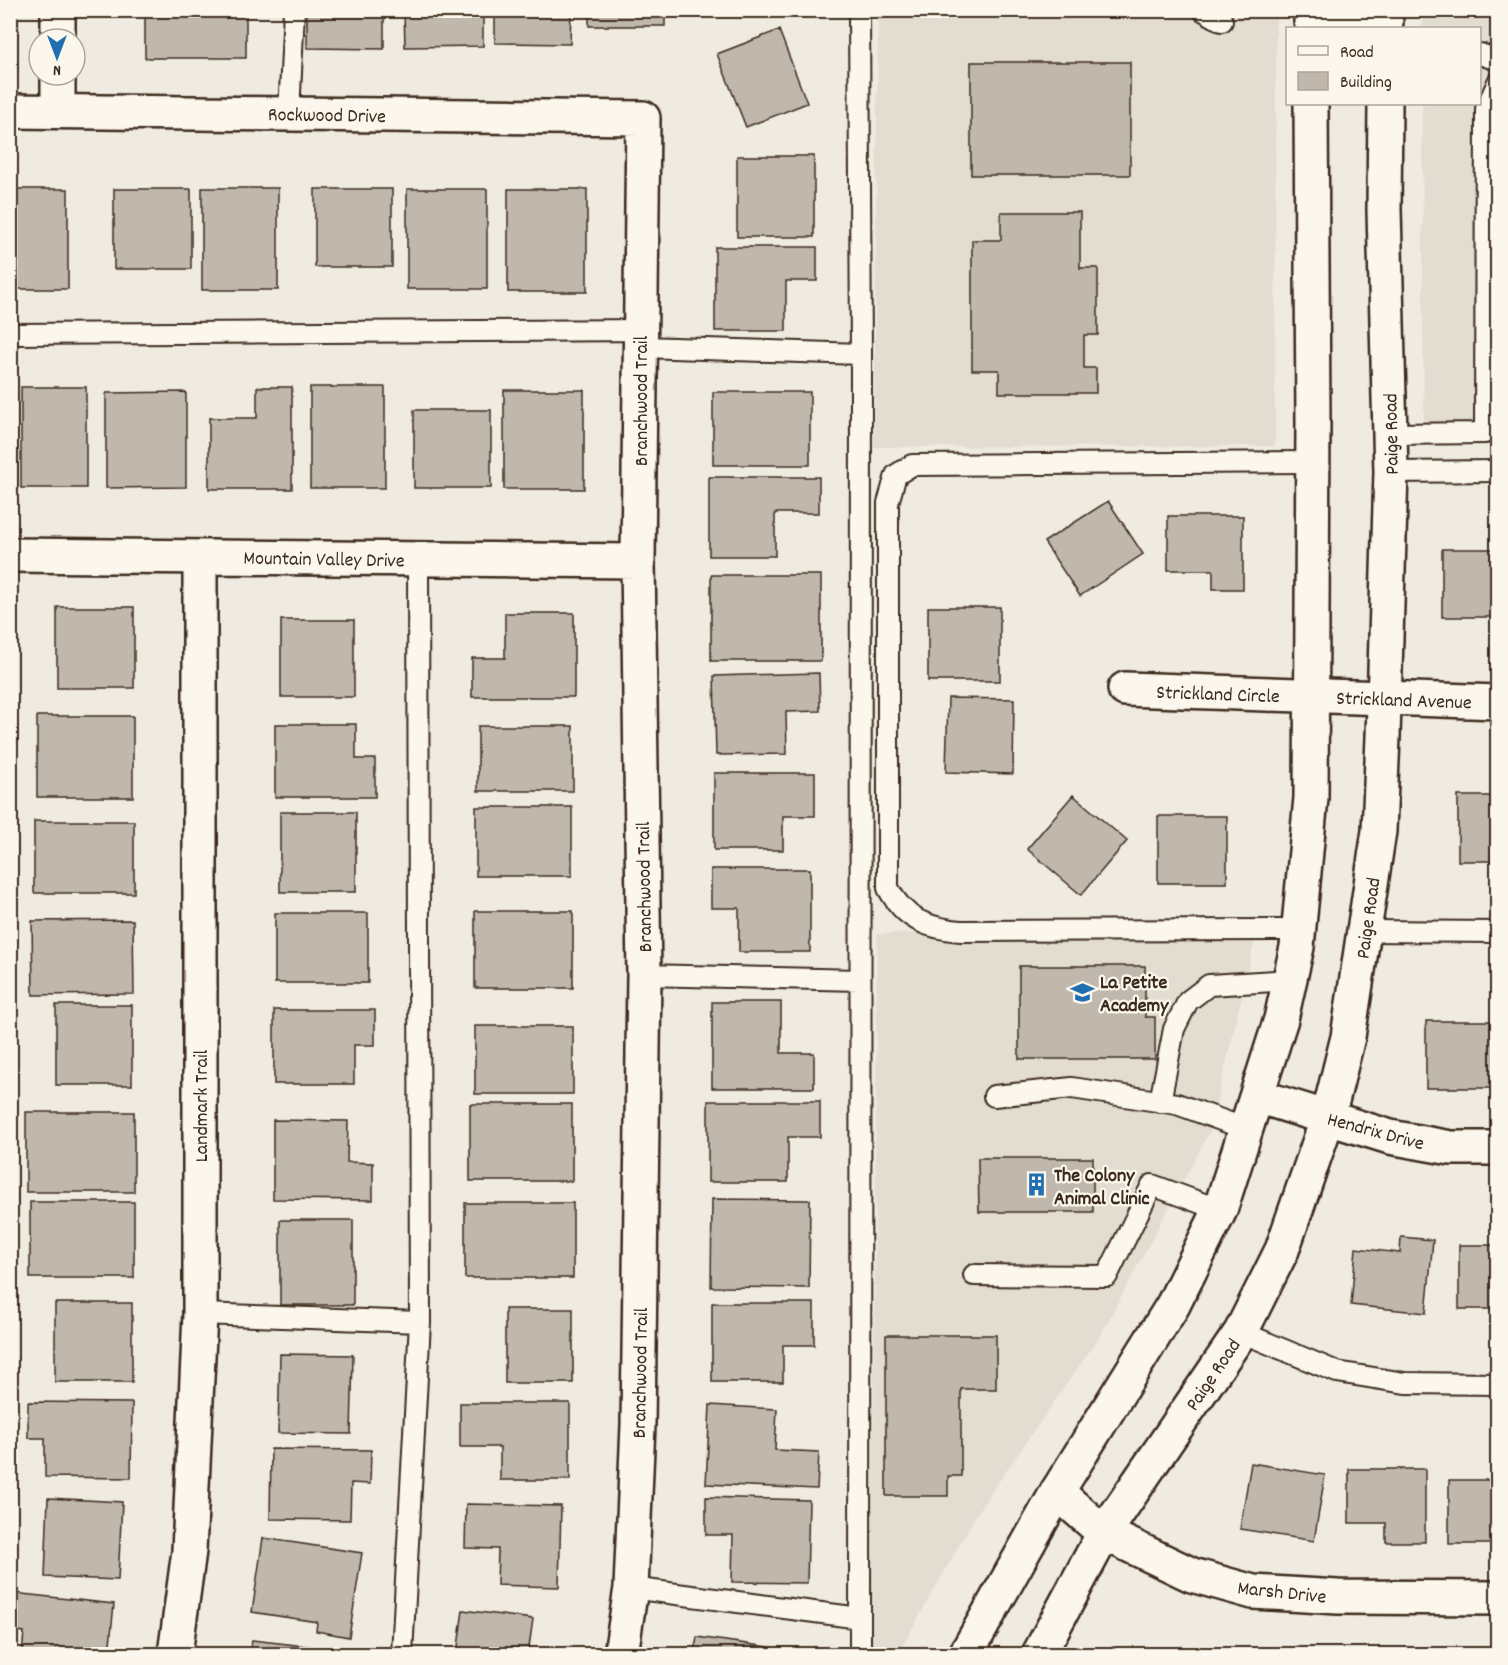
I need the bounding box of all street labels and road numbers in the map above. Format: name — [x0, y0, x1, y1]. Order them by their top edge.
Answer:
street label: Rockwood Drive — [268, 102, 386, 132]
street label: Branchwood Trail — [629, 335, 657, 466]
street label: Paige Road — [1378, 393, 1408, 475]
street label: Mountain Valley Drive — [243, 546, 405, 576]
street label: Strickland Circle — [1156, 680, 1280, 712]
street label: Strickland Avenue — [1336, 686, 1472, 718]
street label: Branchwood Trail — [631, 821, 661, 952]
street label: Paige Road — [1350, 876, 1390, 961]
street label: Landmark Trail — [189, 1049, 217, 1162]
street label: Hendrix Drive — [1324, 1107, 1427, 1159]
street label: Branchwood Trail — [627, 1307, 657, 1439]
street label: Paige Road — [1180, 1334, 1249, 1417]
street label: Marsh Drive — [1236, 1575, 1328, 1613]

